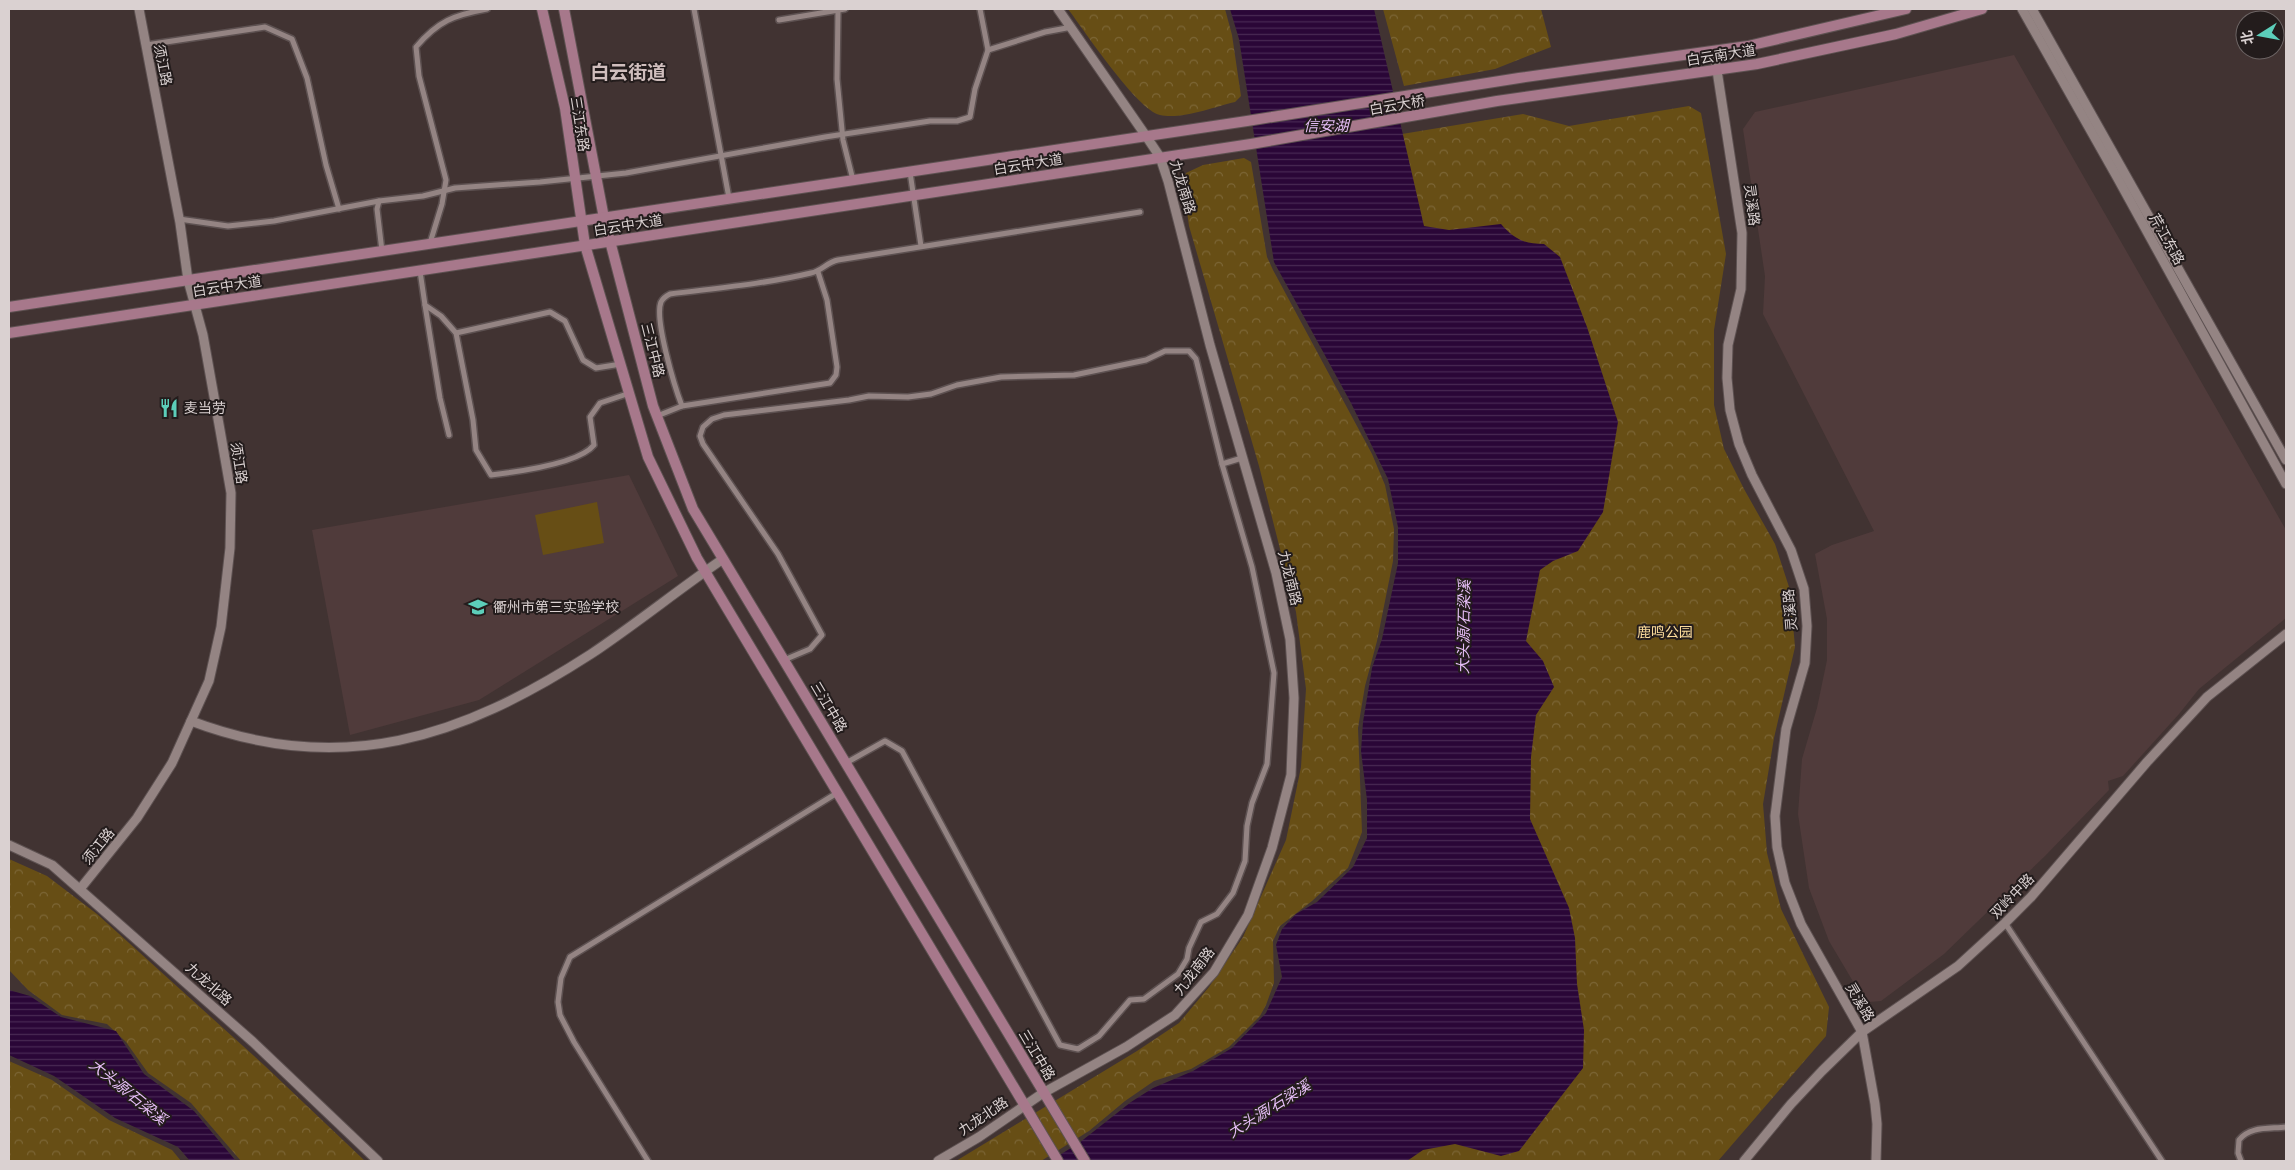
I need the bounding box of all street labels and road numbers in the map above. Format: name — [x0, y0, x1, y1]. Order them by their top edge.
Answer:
street label: 白云南大道 — [1685, 41, 1757, 70]
street label: 须江路 — [149, 43, 176, 88]
street label: 白云大桥 — [1368, 91, 1426, 120]
street label: 三江东路 — [566, 95, 593, 153]
street label: 白云中大道 — [992, 150, 1064, 179]
street label: 九龙南路 — [1165, 158, 1200, 217]
street label: 灵溪路 — [1740, 183, 1763, 227]
street label: 芹江东路 — [2145, 210, 2188, 268]
street label: 白云中大道 — [592, 211, 664, 240]
street label: 白云中大道 — [191, 272, 263, 301]
street label: 三江中路 — [637, 321, 669, 380]
street label: 须江路 — [226, 441, 251, 485]
street label: 九龙南路 — [1274, 549, 1306, 608]
street label: 灵溪路 — [1779, 588, 1802, 632]
street label: 三江中路 — [806, 678, 851, 736]
street label: 须江路 — [78, 824, 119, 869]
street label: 双岭中路 — [1986, 870, 2039, 923]
street label: 九龙南路 — [1170, 943, 1219, 999]
street label: 九龙北路 — [182, 959, 236, 1010]
street label: 灵溪路 — [1841, 979, 1879, 1025]
street label: 三江中路 — [1014, 1026, 1059, 1084]
street label: 九龙北路 — [955, 1093, 1012, 1140]

